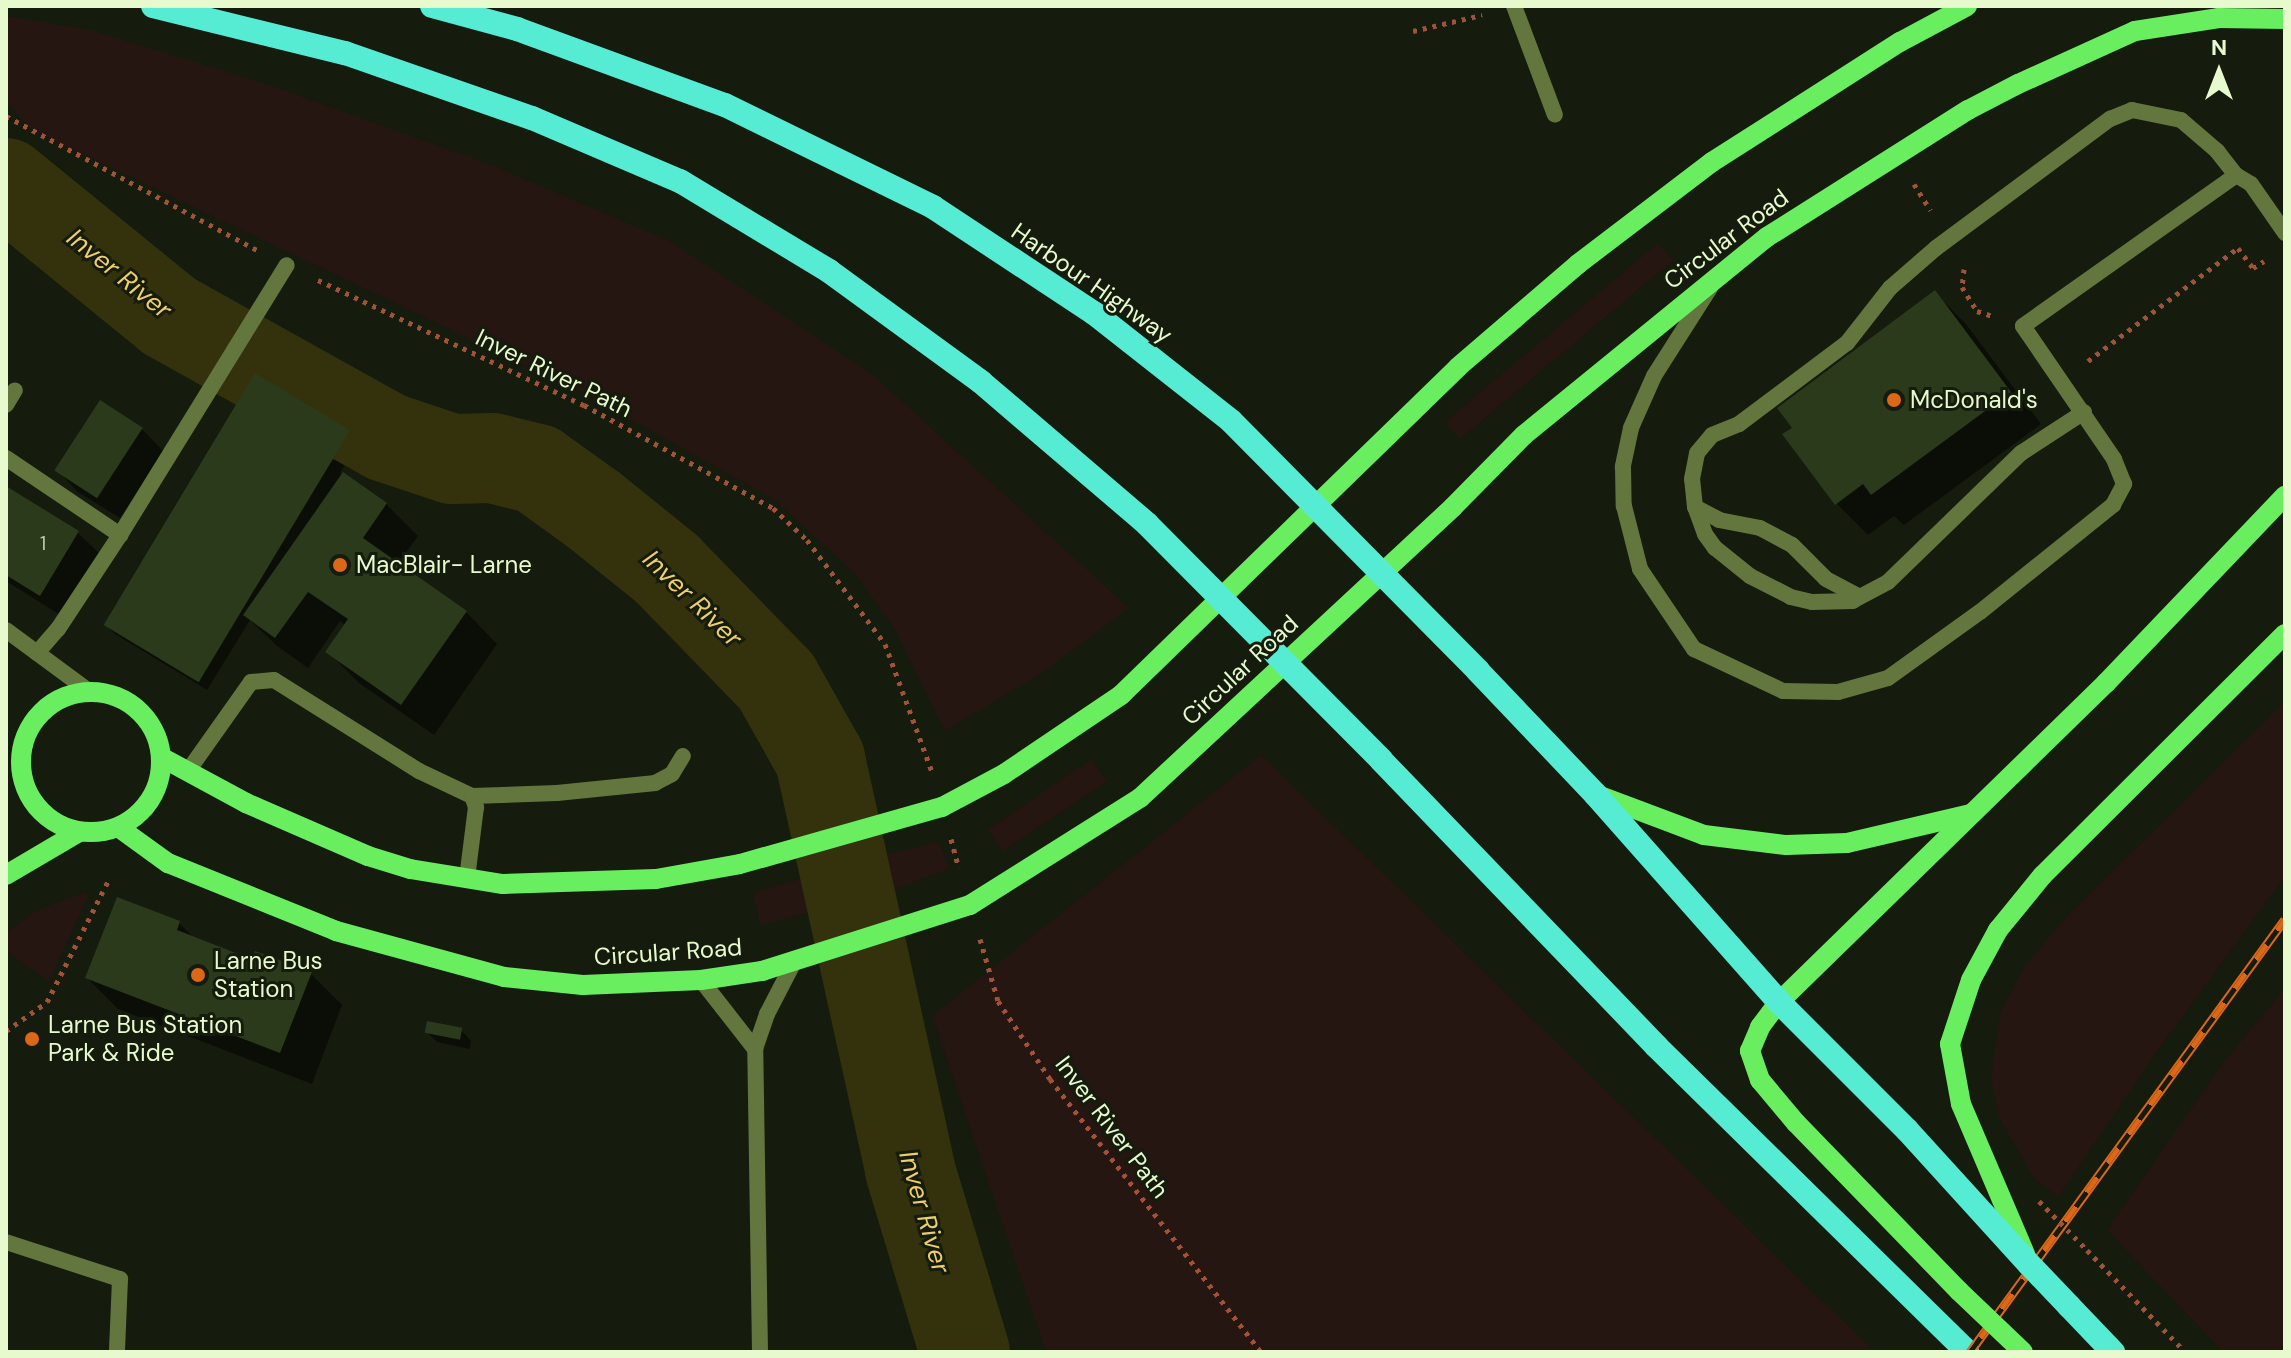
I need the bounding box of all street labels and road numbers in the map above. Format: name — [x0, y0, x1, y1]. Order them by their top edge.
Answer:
street label: Circular Road — [1658, 183, 1794, 295]
street label: Harbour Highway — [1006, 217, 1178, 349]
street label: Inver River Path — [471, 323, 637, 423]
street label: Circular Road — [1176, 609, 1304, 731]
street label: Circular Road — [593, 932, 743, 972]
street label: Inver River Path — [1049, 1050, 1175, 1204]

